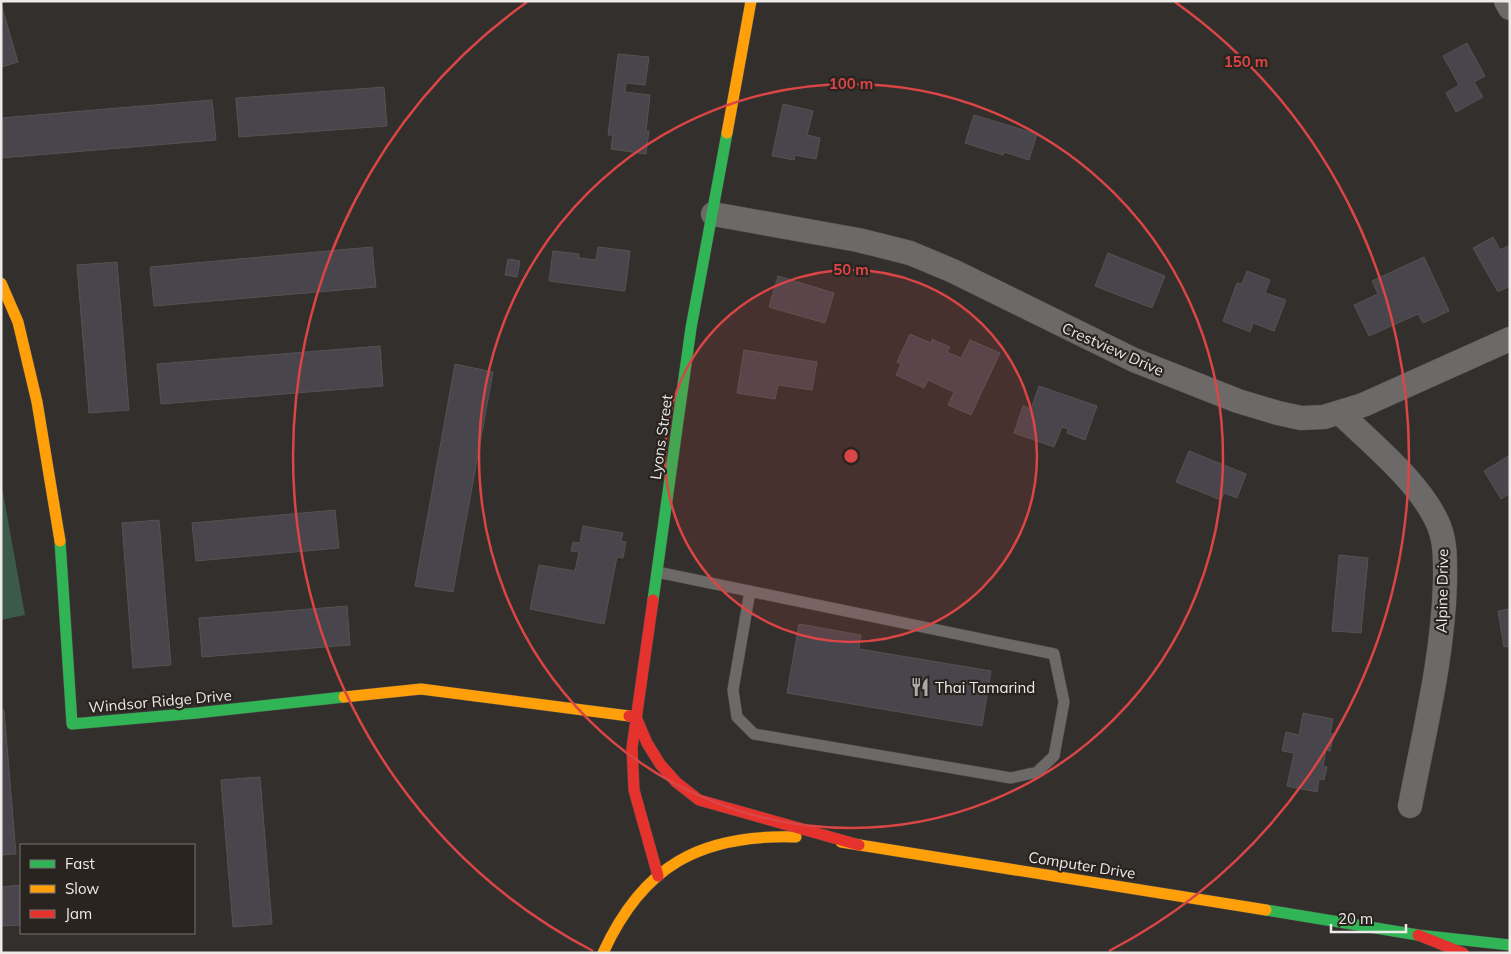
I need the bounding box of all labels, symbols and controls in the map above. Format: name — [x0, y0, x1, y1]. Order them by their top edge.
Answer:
text: 150 m — [1224, 52, 1268, 71]
text: 100 m — [829, 74, 873, 93]
text: 50 m — [833, 260, 869, 279]
street label: Crestview Drive — [1059, 318, 1167, 380]
street label: Lyons Street — [646, 393, 676, 481]
centre of rings — [842, 447, 860, 465]
street label: Alpine Drive — [1432, 549, 1452, 633]
restaurant icon: Thai Tamarind — [909, 676, 931, 698]
place label: Thai Tamarind — [935, 678, 1035, 697]
street label: Windsor Ridge Drive — [88, 685, 232, 717]
legend — [20, 844, 195, 934]
street label: Computer Drive — [1027, 847, 1137, 883]
text: Fast — [65, 854, 95, 873]
text: Slow — [65, 879, 99, 898]
scale bar — [1331, 902, 1406, 934]
text: Jam — [65, 904, 92, 923]
text: 20 m — [1338, 909, 1373, 928]

